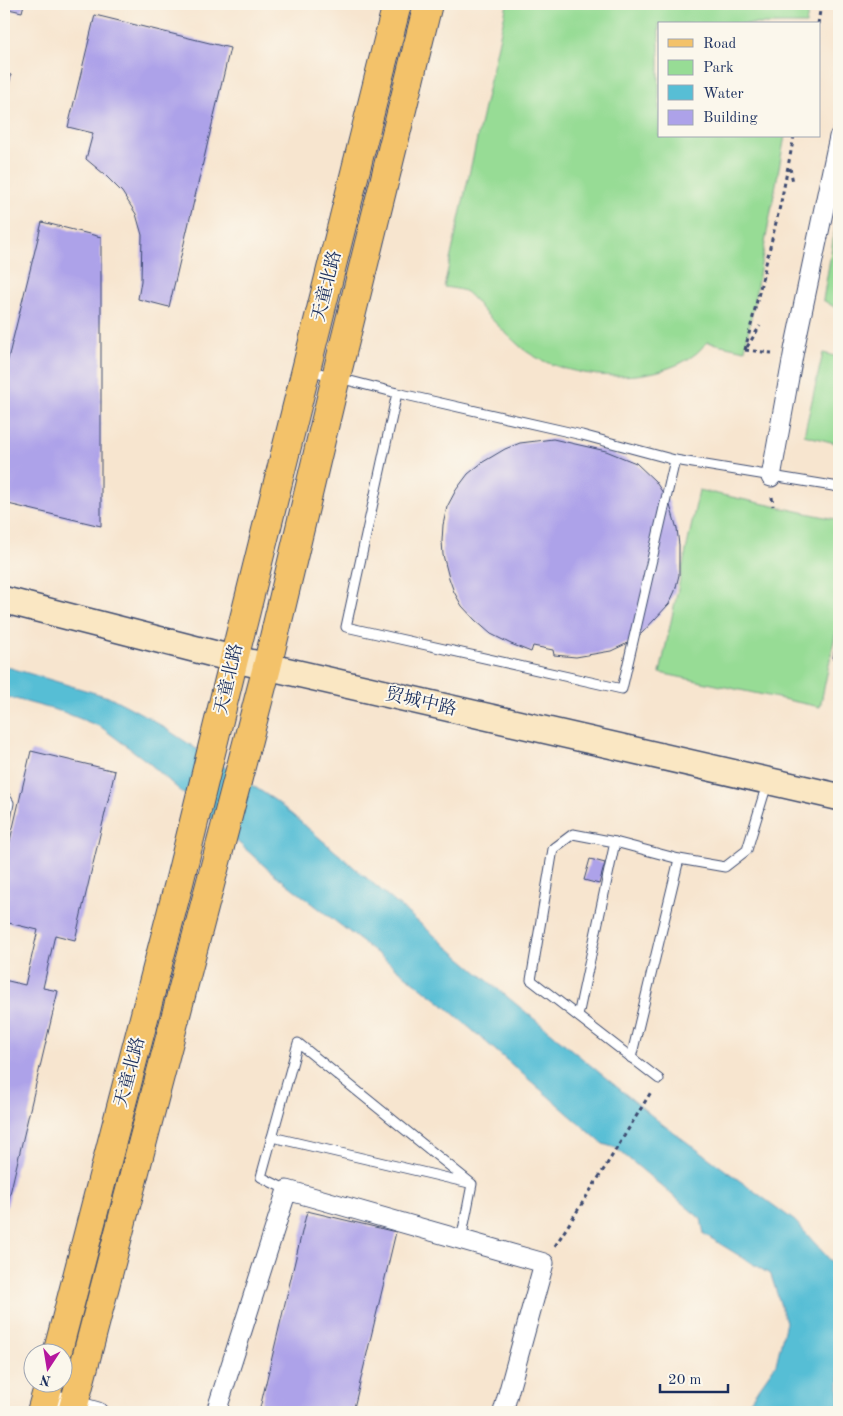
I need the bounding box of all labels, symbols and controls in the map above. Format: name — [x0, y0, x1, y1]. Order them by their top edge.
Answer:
legend — [658, 22, 820, 138]
text: Road — [703, 37, 737, 52]
text: Park — [703, 61, 734, 76]
text: Water — [703, 87, 744, 102]
text: Building — [703, 111, 758, 126]
street label: 天童北路 — [308, 248, 344, 323]
street label: 天童北路 — [210, 641, 246, 716]
street label: 贸城中路 — [384, 683, 459, 719]
street label: 天童北路 — [110, 1034, 148, 1109]
north arrow — [22, 1344, 72, 1394]
scale bar — [660, 1361, 728, 1393]
text: N — [39, 1372, 52, 1388]
text: 20 m — [668, 1373, 702, 1388]

